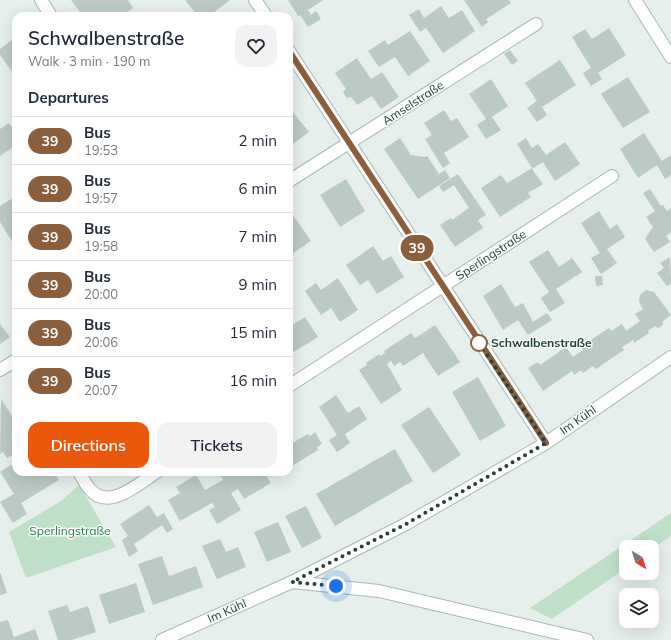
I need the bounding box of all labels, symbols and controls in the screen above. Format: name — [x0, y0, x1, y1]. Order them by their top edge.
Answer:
button: heart — [235, 25, 277, 67]
text: Schwalbenstraße — [28, 26, 184, 50]
text: Walk · 3 min · 190 m — [28, 53, 150, 69]
street label: Amselstraße — [379, 77, 446, 128]
text: Departures — [28, 88, 109, 107]
text: Bus — [84, 123, 111, 142]
text: 2 min — [239, 131, 277, 150]
text: 39 — [42, 132, 58, 150]
text: 19:53 — [84, 142, 118, 158]
text: Bus — [84, 171, 111, 190]
text: 6 min — [239, 179, 277, 198]
text: 39 — [42, 180, 58, 198]
text: 19:57 — [84, 190, 118, 206]
text: Bus — [84, 219, 111, 238]
street label: Sperlingstraße — [453, 226, 529, 283]
text: 7 min — [239, 227, 277, 246]
text: 39 — [42, 228, 58, 246]
line badge: 39 — [399, 235, 435, 261]
text: 19:58 — [84, 238, 118, 254]
text: 39 — [409, 239, 425, 257]
text: Bus — [84, 267, 111, 286]
text: 9 min — [239, 275, 277, 294]
text: 39 — [42, 276, 58, 294]
text: 20:00 — [84, 286, 118, 302]
text: Bus — [84, 315, 111, 334]
text: 15 min — [230, 323, 277, 342]
text: 39 — [42, 324, 58, 342]
text: 20:06 — [84, 334, 118, 350]
marker: Schwalbenstraße — [470, 334, 488, 352]
place label: Schwalbenstraße — [491, 335, 592, 350]
text: Bus — [84, 363, 111, 382]
text: 16 min — [230, 371, 277, 390]
text: 39 — [42, 372, 58, 390]
text: 20:07 — [84, 382, 118, 398]
street label: Im Kühl — [557, 402, 599, 438]
button: Directions — [28, 422, 149, 468]
button: Tickets — [157, 422, 277, 468]
park label: Sperlingstraße — [29, 523, 111, 538]
north arrow — [619, 540, 659, 580]
map controls — [619, 540, 659, 628]
your location — [326, 576, 346, 596]
button: layers — [619, 588, 659, 628]
street label: Im Kühl — [205, 595, 249, 626]

